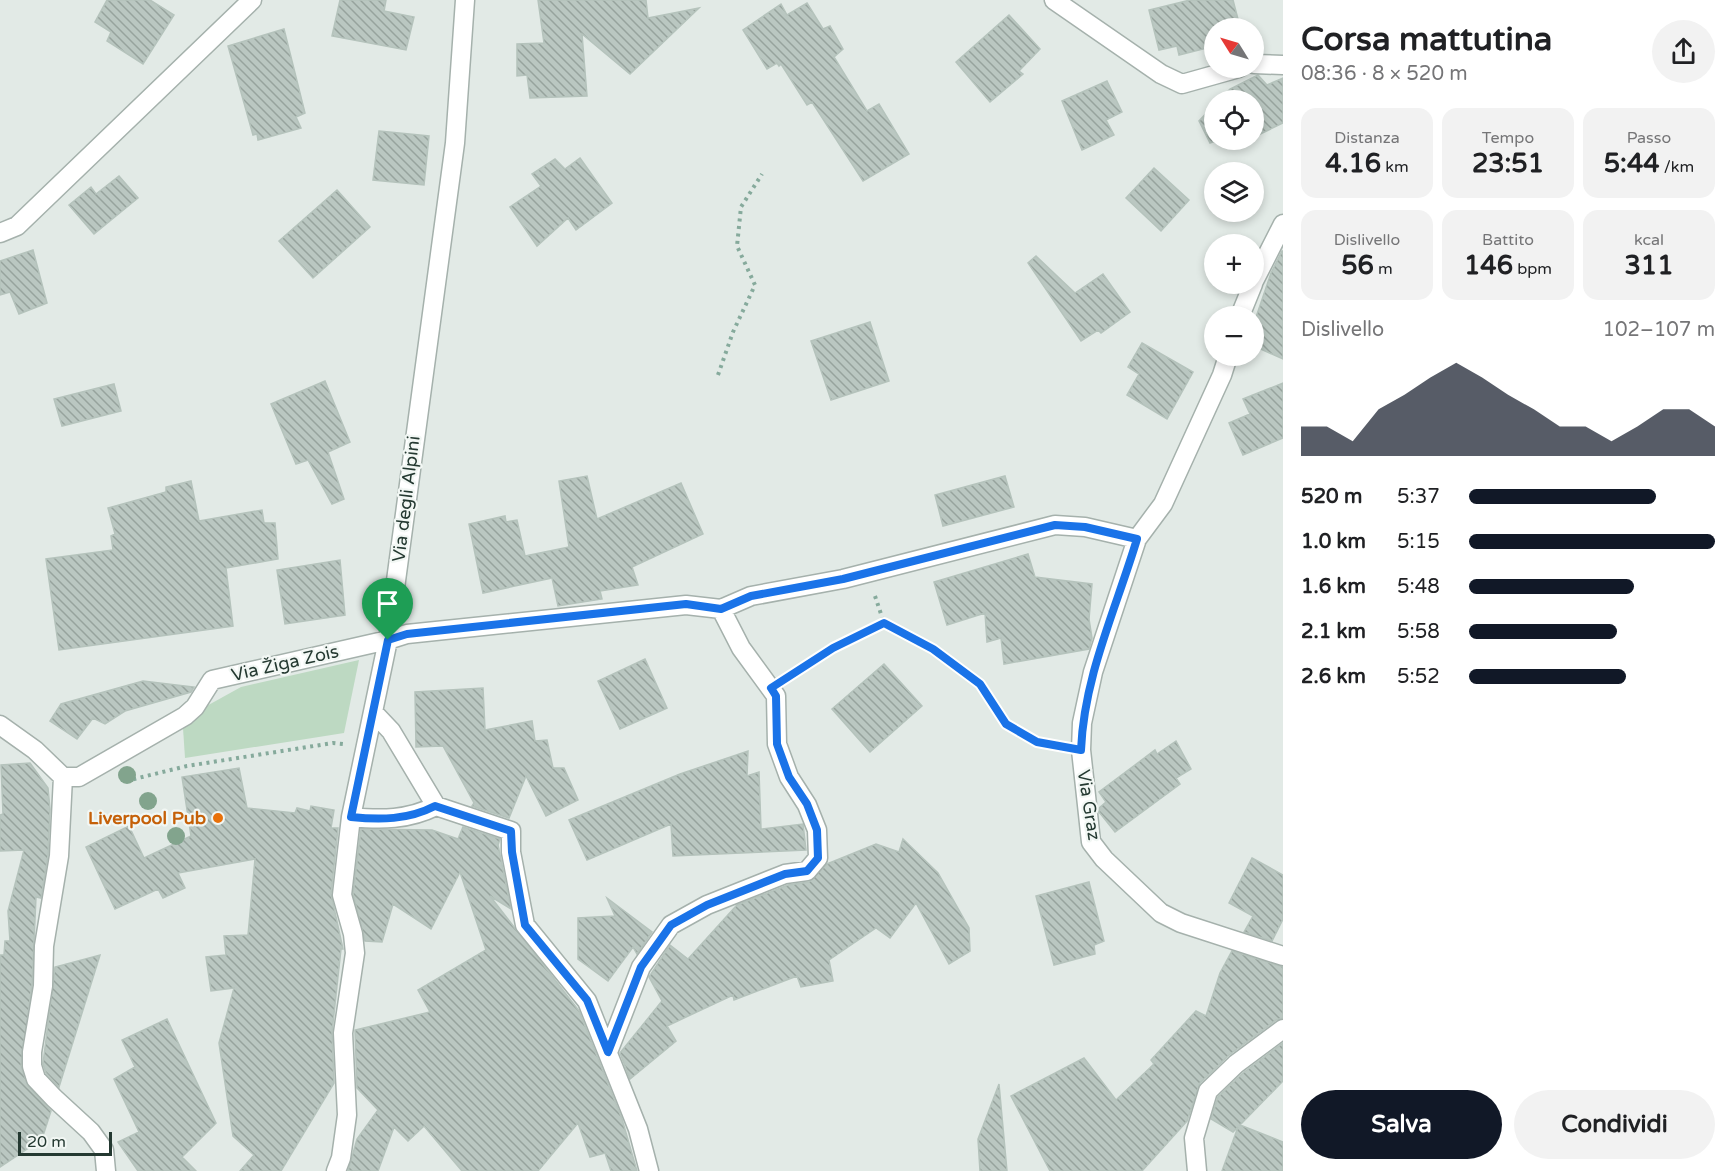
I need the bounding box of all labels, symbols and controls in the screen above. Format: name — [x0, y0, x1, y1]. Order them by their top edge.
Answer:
north arrow — [1204, 18, 1264, 78]
map controls — [1204, 18, 1264, 366]
text: Corsa mattutina — [1301, 20, 1552, 59]
button: share — [1652, 20, 1715, 83]
text: 08:36 · 8 × 520 m — [1301, 62, 1468, 86]
button: locate — [1204, 90, 1264, 150]
text: Distanza — [1334, 128, 1400, 148]
text: Tempo — [1482, 128, 1534, 148]
text: Passo — [1627, 128, 1671, 148]
text: 4.16 — [1325, 148, 1381, 179]
text: 23:51 — [1472, 148, 1544, 179]
text: 5:44 — [1604, 148, 1660, 179]
text: km — [1381, 157, 1409, 177]
text: /km — [1660, 157, 1694, 177]
button: layers — [1204, 162, 1264, 222]
text: Dislivello — [1334, 230, 1400, 250]
text: Battito — [1482, 230, 1534, 250]
text: kcal — [1634, 230, 1664, 250]
button: + — [1204, 234, 1264, 294]
text: 56 — [1341, 250, 1374, 281]
text: 146 — [1464, 250, 1513, 281]
text: 311 — [1625, 250, 1673, 281]
text: m — [1374, 259, 1393, 279]
text: bpm — [1513, 259, 1552, 279]
button: − — [1204, 306, 1264, 366]
text: Dislivello — [1301, 318, 1384, 342]
text: 102–107 m — [1602, 318, 1715, 342]
street label: Via degli Alpini — [387, 435, 425, 563]
text: 520 m — [1301, 485, 1362, 509]
text: 5:37 — [1397, 485, 1440, 509]
text: 1.0 km — [1301, 530, 1366, 554]
text: 5:15 — [1397, 530, 1440, 554]
text: 1.6 km — [1301, 575, 1366, 599]
text: 5:48 — [1397, 575, 1440, 599]
pin — [362, 578, 413, 640]
icon: arrive — [371, 587, 404, 620]
text: 2.1 km — [1301, 620, 1366, 644]
text: 5:58 — [1397, 620, 1440, 644]
street label: Via Žiga Zois — [229, 640, 341, 686]
text: 2.6 km — [1301, 665, 1366, 689]
text: 5:52 — [1397, 665, 1440, 689]
street label: Via Graz — [1073, 768, 1105, 842]
place label: Liverpool Pub — [88, 807, 206, 829]
marker: Liverpool Pub — [211, 811, 225, 825]
button: Salva — [1301, 1090, 1502, 1159]
button: Condividi — [1514, 1090, 1715, 1159]
scale bar — [18, 1129, 112, 1156]
text: 20 m — [27, 1132, 66, 1152]

